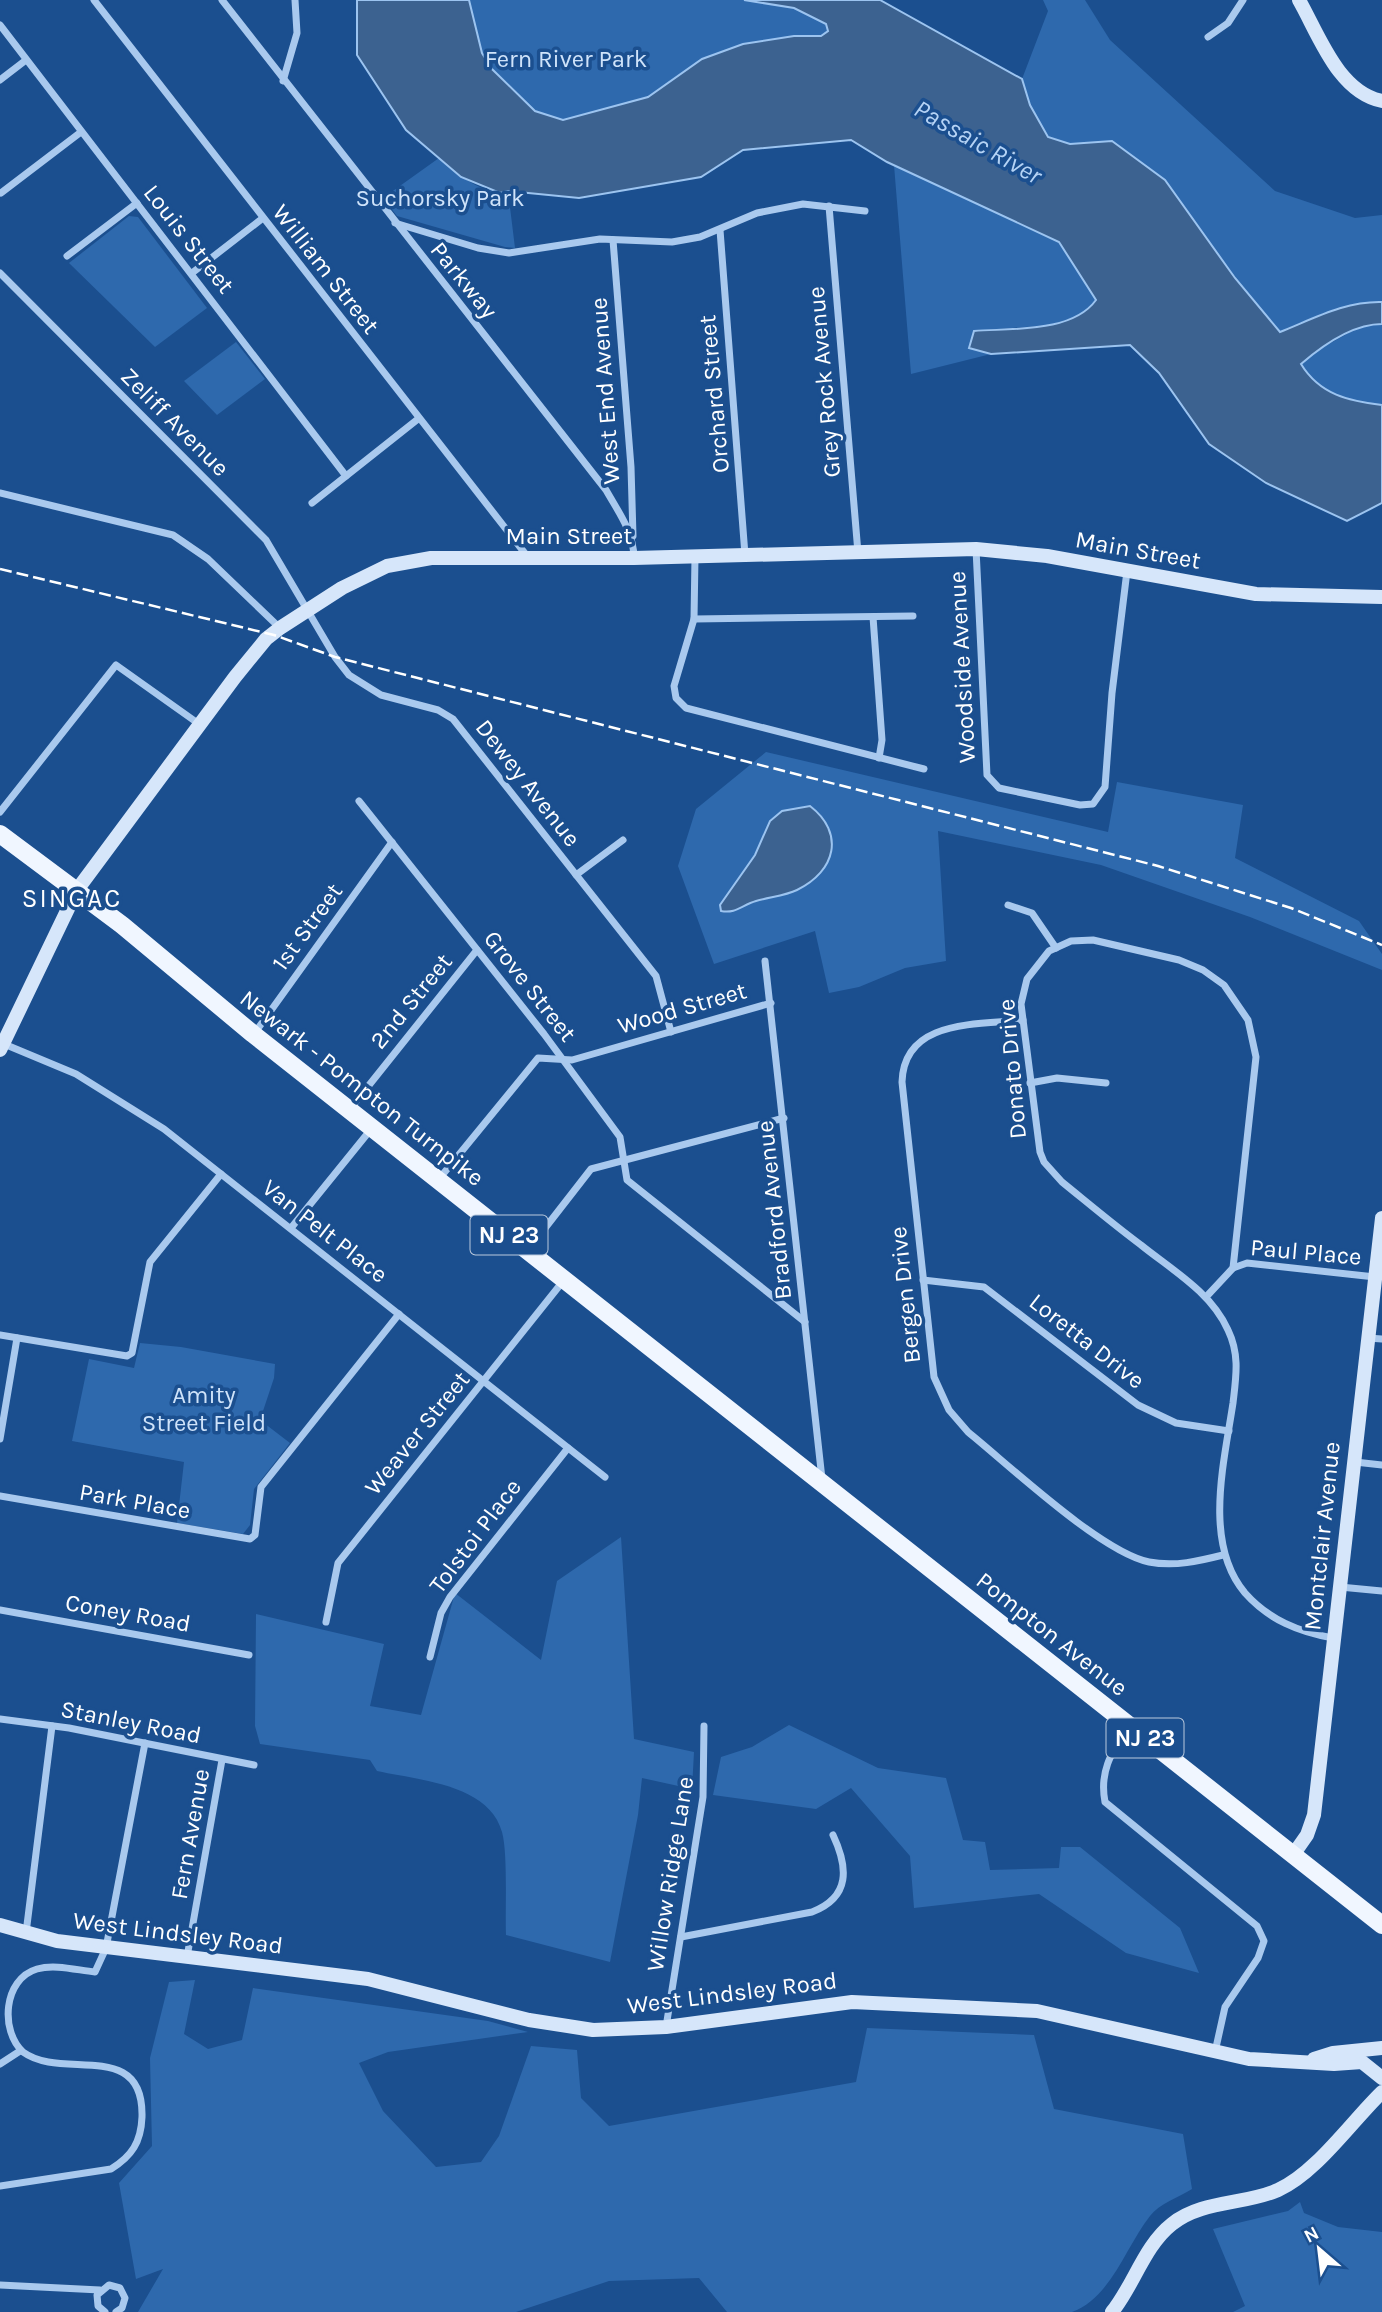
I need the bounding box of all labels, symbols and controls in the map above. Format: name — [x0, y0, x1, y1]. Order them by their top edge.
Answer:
park label: Fern River Park — [485, 45, 647, 73]
water label: Passaic River — [909, 93, 1048, 192]
street label: Louis Street — [138, 179, 240, 299]
park label: Suchorsky Park — [355, 184, 525, 212]
street label: William Street — [267, 199, 385, 339]
street label: Parkway — [425, 236, 503, 324]
street label: Grey Rock Avenue — [802, 285, 846, 479]
street label: West End Avenue — [585, 297, 625, 485]
street label: Orchard Street — [693, 314, 735, 474]
street label: Zeliff Avenue — [115, 362, 235, 482]
street label: Main Street — [506, 522, 632, 550]
street label: Main Street — [1073, 525, 1203, 575]
street label: Woodside Avenue — [943, 570, 981, 764]
street label: Dewey Avenue — [470, 714, 586, 852]
street label: 1st Street — [266, 878, 348, 976]
district label: SINGAC — [22, 883, 122, 914]
street label: Grove Street — [478, 925, 582, 1047]
street label: 2nd Street — [364, 948, 458, 1054]
street label: Wood Street — [614, 976, 750, 1040]
street label: Newark - Pompton Turnpike — [235, 984, 489, 1192]
street label: Donato Drive — [992, 998, 1032, 1140]
street label: Bradford Avenue — [751, 1119, 797, 1301]
street label: Van Pelt Place — [257, 1173, 393, 1289]
road number: NJ 23 — [470, 1216, 548, 1254]
street label: Bergen Drive — [884, 1225, 926, 1365]
street label: Paul Place — [1249, 1233, 1363, 1271]
street label: Loretta Drive — [1024, 1287, 1150, 1395]
street label: Weaver Street — [359, 1366, 475, 1500]
park label: Amity Street Field — [142, 1381, 266, 1437]
street label: Montclair Avenue — [1298, 1440, 1346, 1632]
street label: Tolstoi Place — [423, 1473, 527, 1599]
street label: Park Place — [77, 1477, 193, 1525]
street label: Pompton Avenue — [971, 1566, 1133, 1702]
street label: Coney Road — [63, 1588, 193, 1638]
street label: Stanley Road — [58, 1695, 204, 1749]
road number: NJ 23 — [1106, 1718, 1184, 1758]
street label: Fern Avenue — [165, 1767, 215, 1901]
street label: Willow Ridge Lane — [641, 1774, 699, 1974]
street label: West Lindsley Road — [71, 1906, 285, 1960]
street label: West Lindsley Road — [625, 1966, 839, 2020]
north arrow — [1284, 2214, 1354, 2284]
text: N — [1300, 2222, 1323, 2248]

